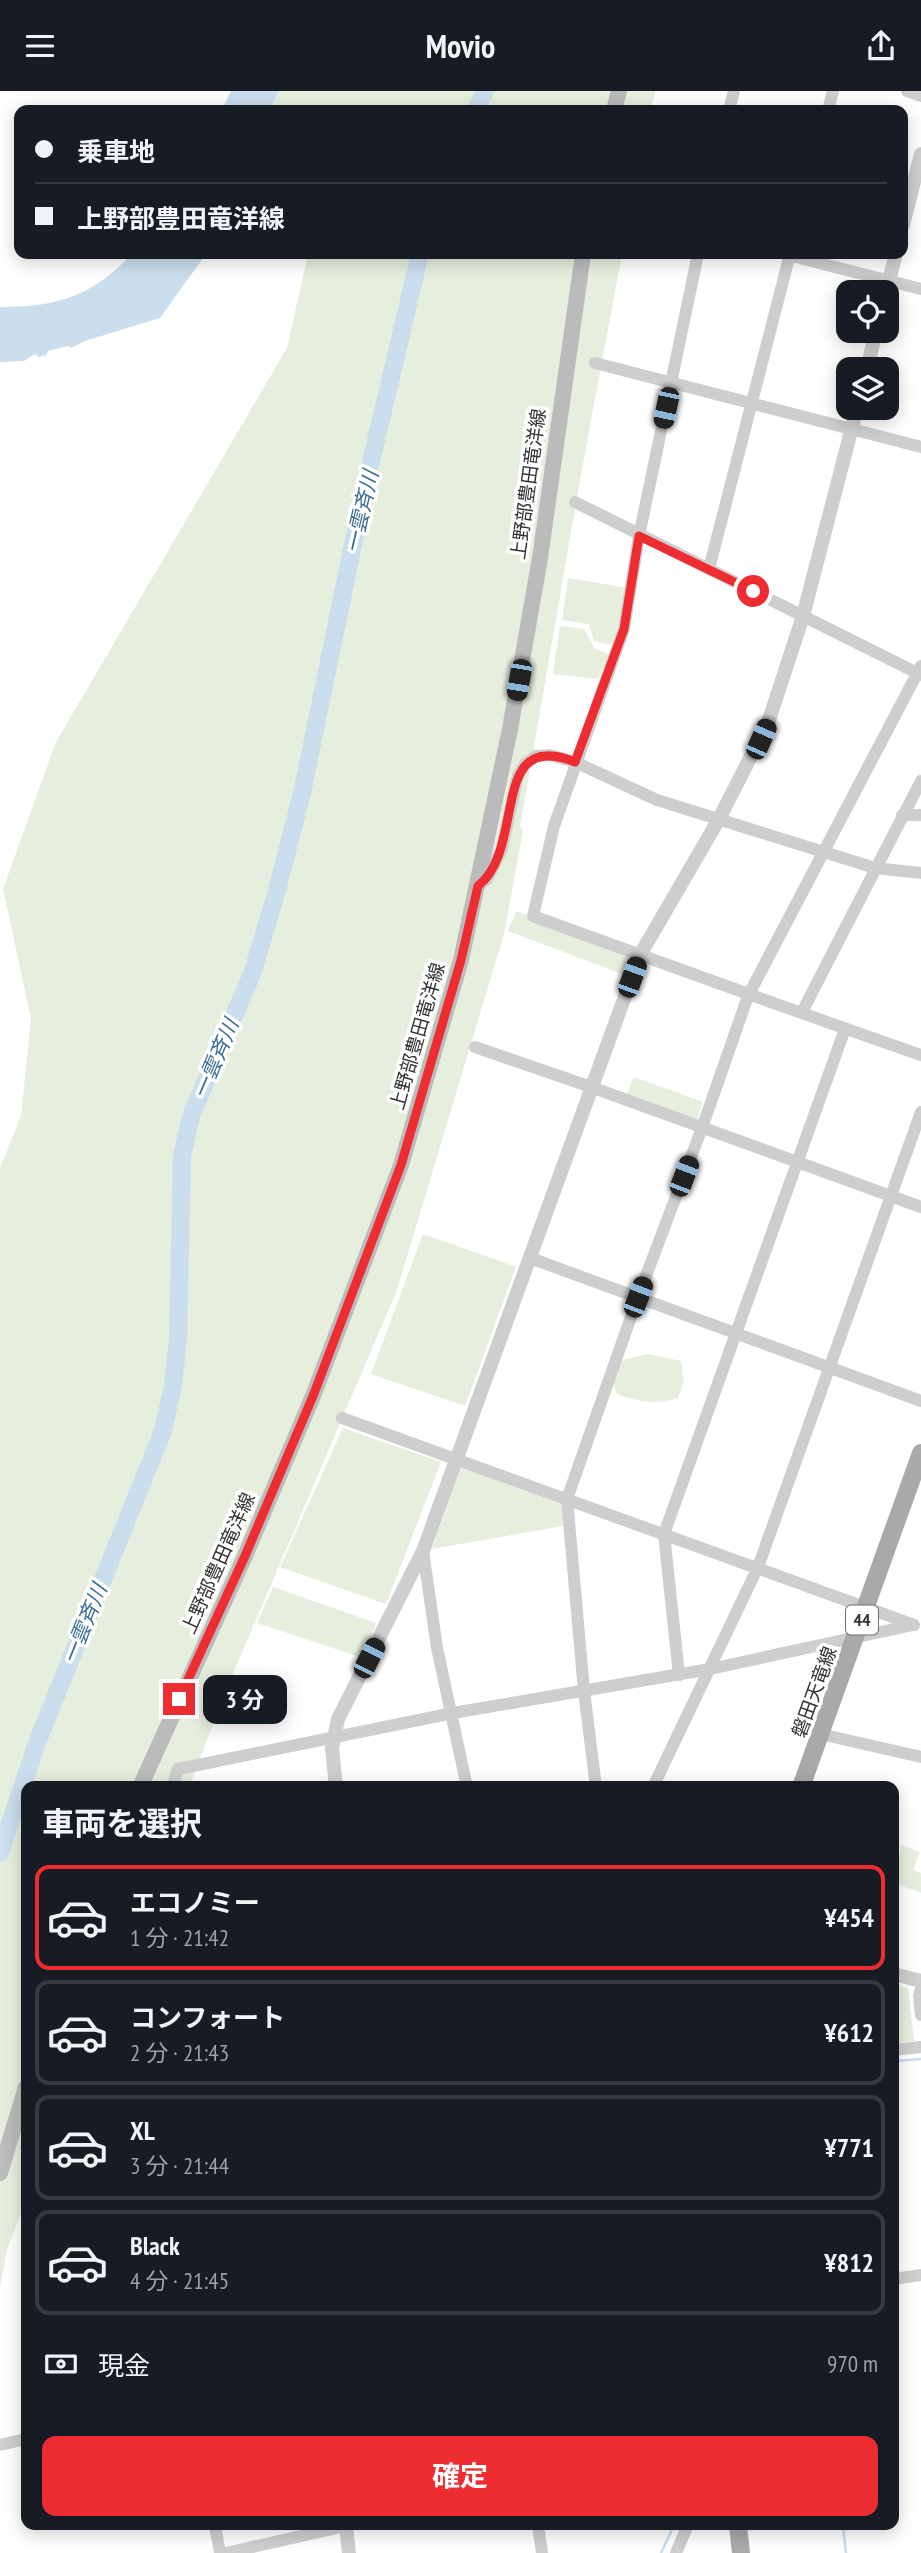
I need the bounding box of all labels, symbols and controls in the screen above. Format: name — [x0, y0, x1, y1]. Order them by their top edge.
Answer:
text: Movio — [426, 25, 495, 67]
icon: menu — [21, 27, 59, 65]
icon: share — [862, 27, 900, 65]
text: 乗車地 — [77, 135, 155, 168]
text: 上野部豊田竜洋線 — [77, 202, 285, 235]
map controls — [836, 280, 899, 420]
button: locate — [836, 280, 899, 343]
button: layers — [836, 357, 899, 420]
car — [652, 385, 681, 431]
street label: 上野部豊田竜洋線 — [506, 407, 550, 561]
water label: 一雲斉川 — [339, 466, 385, 556]
route start — [737, 575, 769, 607]
car — [506, 657, 533, 703]
car — [743, 716, 780, 762]
car — [615, 954, 650, 1000]
street label: 上野部豊田竜洋線 — [385, 960, 449, 1112]
water label: 一雲斉川 — [187, 1013, 245, 1103]
car — [667, 1153, 702, 1199]
car — [621, 1274, 656, 1320]
street label: 上野部豊田竜洋線 — [176, 1489, 260, 1637]
water label: 一雲斉川 — [56, 1578, 114, 1668]
road number: 44 — [846, 1605, 878, 1635]
car — [351, 1635, 388, 1681]
street label: 磐田天竜線 — [786, 1643, 842, 1741]
callout: 3 分 — [204, 1675, 288, 1723]
route end — [163, 1683, 195, 1715]
text: 3 分 — [226, 1685, 264, 1714]
text: 車両を選択 — [42, 1802, 202, 1844]
icon: car — [46, 1886, 109, 1949]
text: エコノミー — [130, 1886, 260, 1919]
text: ¥454 — [824, 1901, 874, 1934]
text: 1 分 · 21:42 — [130, 1923, 229, 1952]
icon: car — [46, 2001, 109, 2064]
text: コンフォート — [130, 2001, 285, 2034]
text: ¥612 — [824, 2016, 874, 2049]
text: 2 分 · 21:43 — [130, 2038, 229, 2067]
text: XL — [130, 2114, 155, 2147]
icon: car — [46, 2116, 109, 2179]
text: ¥771 — [824, 2131, 874, 2164]
text: 3 分 · 21:44 — [130, 2151, 229, 2180]
text: Black — [130, 2229, 180, 2262]
icon: car — [46, 2231, 109, 2294]
text: ¥812 — [824, 2246, 874, 2279]
text: 4 分 · 21:45 — [130, 2266, 229, 2295]
icon: cash — [42, 2345, 80, 2383]
text: 現金 — [98, 2349, 150, 2382]
text: 970 m — [827, 2349, 878, 2378]
button: 確定 — [42, 2436, 878, 2516]

